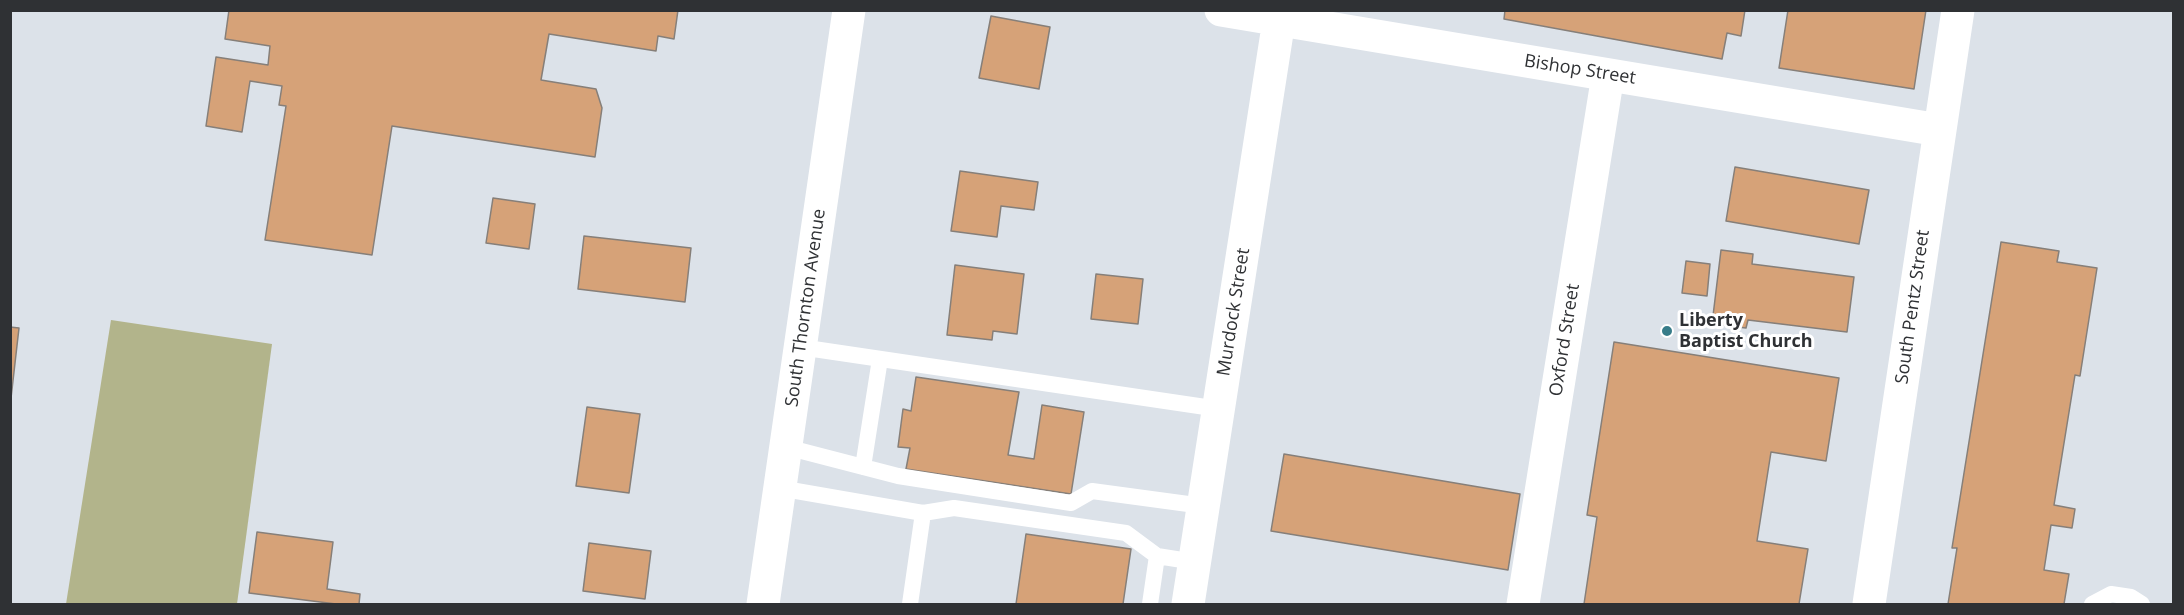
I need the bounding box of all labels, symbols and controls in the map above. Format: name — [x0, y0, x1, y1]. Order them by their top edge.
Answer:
street label: Bishop Street — [1523, 51, 1637, 89]
street label: South Thornton Avenue — [781, 208, 831, 408]
street label: South Pentz Street — [1891, 228, 1935, 386]
street label: Murdock Street — [1213, 246, 1255, 378]
street label: Oxford Street — [1545, 282, 1585, 398]
place label: Liberty Baptist Church — [1679, 310, 1812, 352]
marker: Liberty Baptist Church — [1660, 324, 1674, 338]

